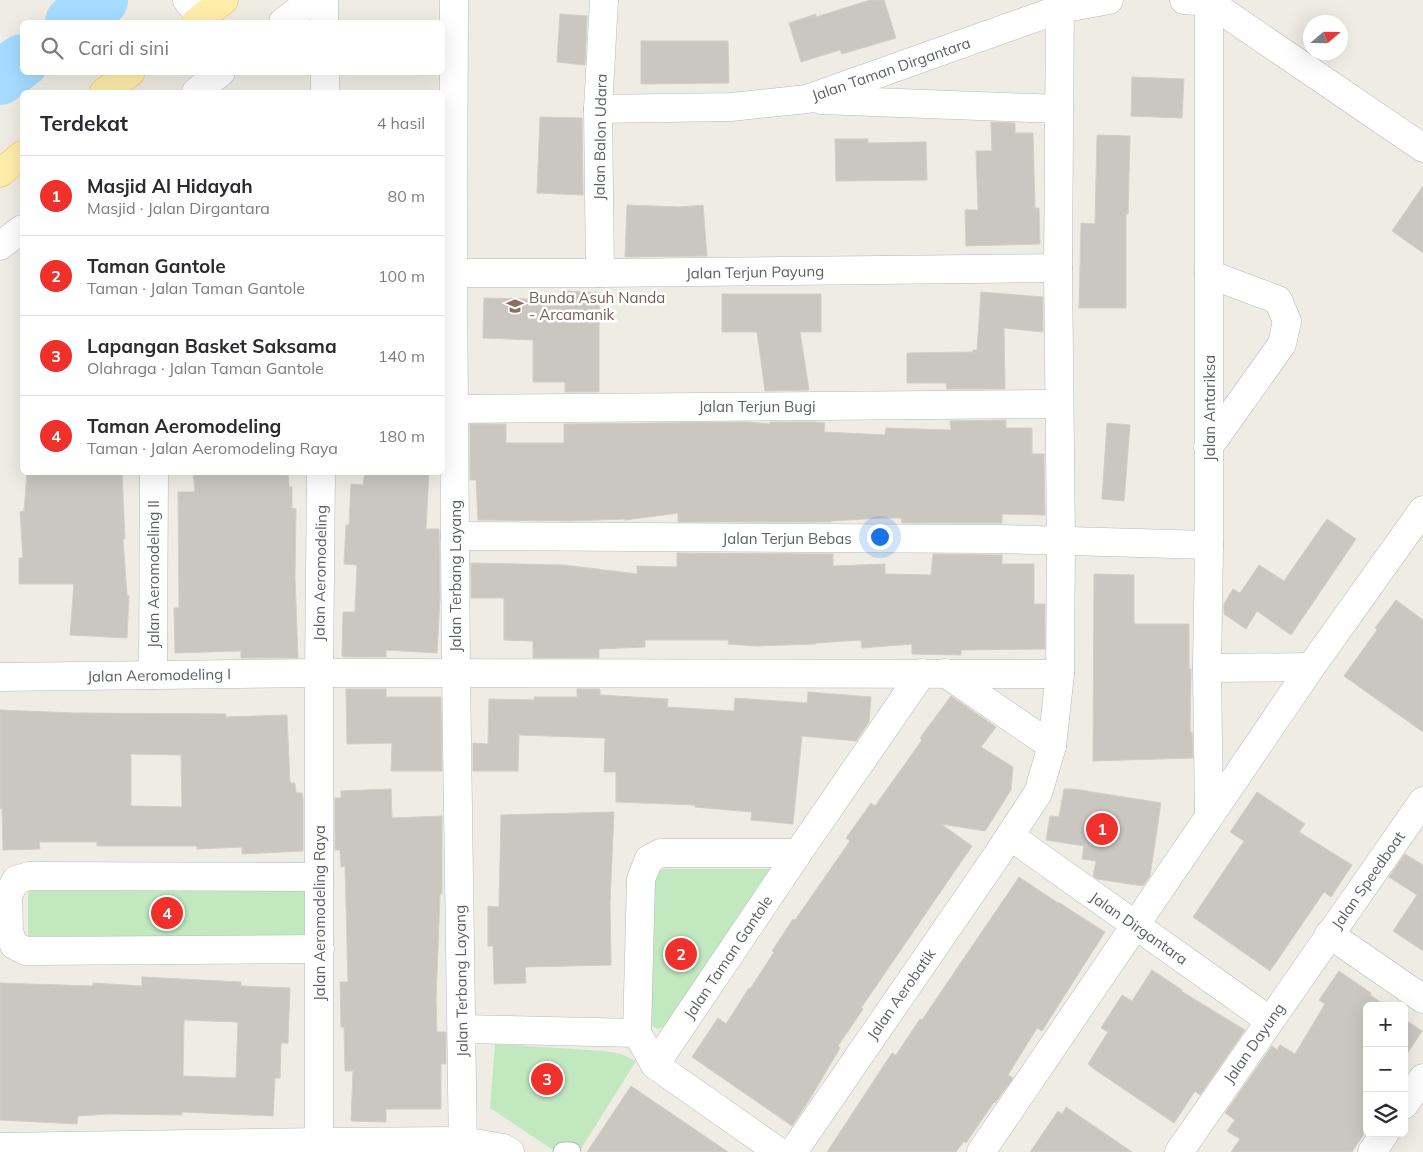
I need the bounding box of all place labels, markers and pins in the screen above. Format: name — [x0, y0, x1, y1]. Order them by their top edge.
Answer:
place label: Bunda Asuh Nanda - Arcamanik — [529, 288, 665, 324]
school or university icon: Bunda Asuh Nanda - Arcamanik — [505, 296, 525, 316]
pin: 1 — [1086, 810, 1118, 848]
pin: 4 — [151, 894, 183, 932]
pin: 2 — [665, 935, 697, 973]
pin: 3 — [531, 1060, 563, 1098]

